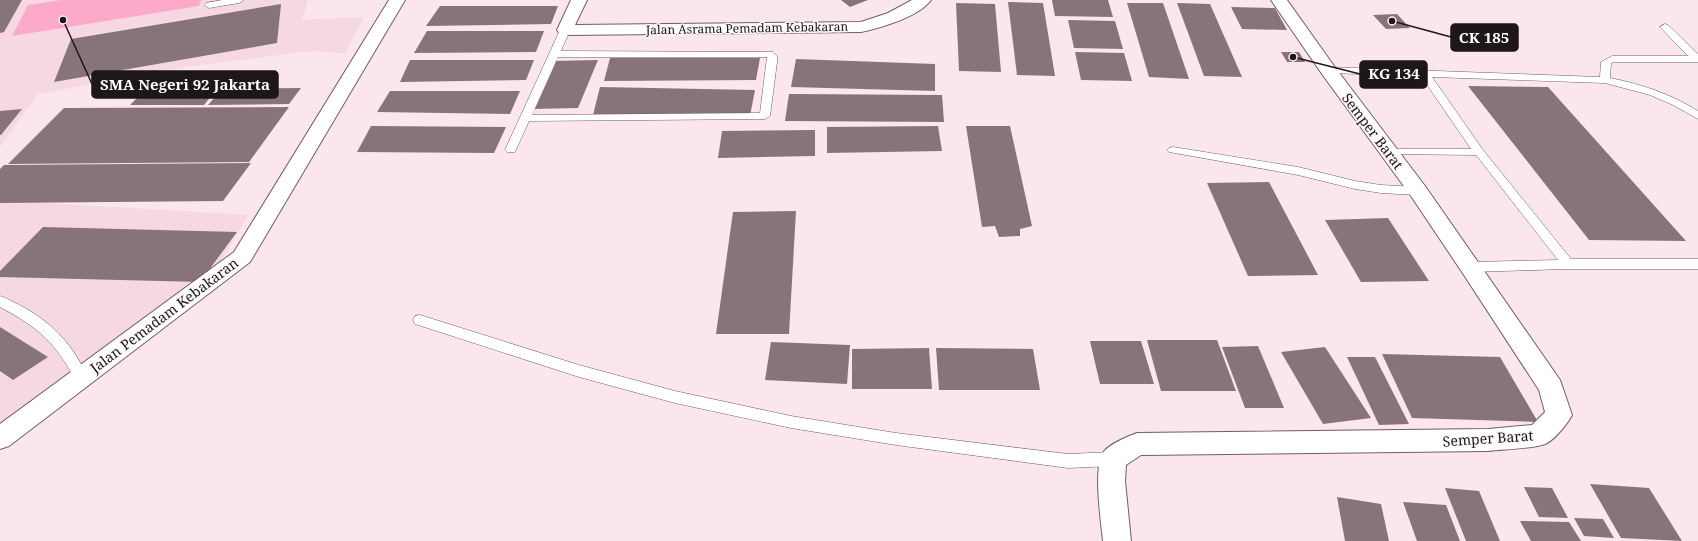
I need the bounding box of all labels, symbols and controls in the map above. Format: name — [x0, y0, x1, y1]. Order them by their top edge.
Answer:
street label: Jalan Asrama Pemadam Kebakaran — [645, 18, 849, 38]
callout: CK 185 — [1451, 24, 1518, 51]
text: CK 185 — [1459, 27, 1509, 47]
callout: KG 134 — [1360, 61, 1427, 88]
text: KG 134 — [1368, 63, 1420, 83]
callout: SMA Negeri 92 Jakarta — [92, 71, 278, 98]
text: SMA Negeri 92 Jakarta — [100, 74, 270, 94]
street label: Semper Barat — [1338, 89, 1408, 173]
street label: Jalan Pemadam Kebakaran — [85, 253, 242, 378]
street label: Semper Barat — [1442, 425, 1534, 451]

